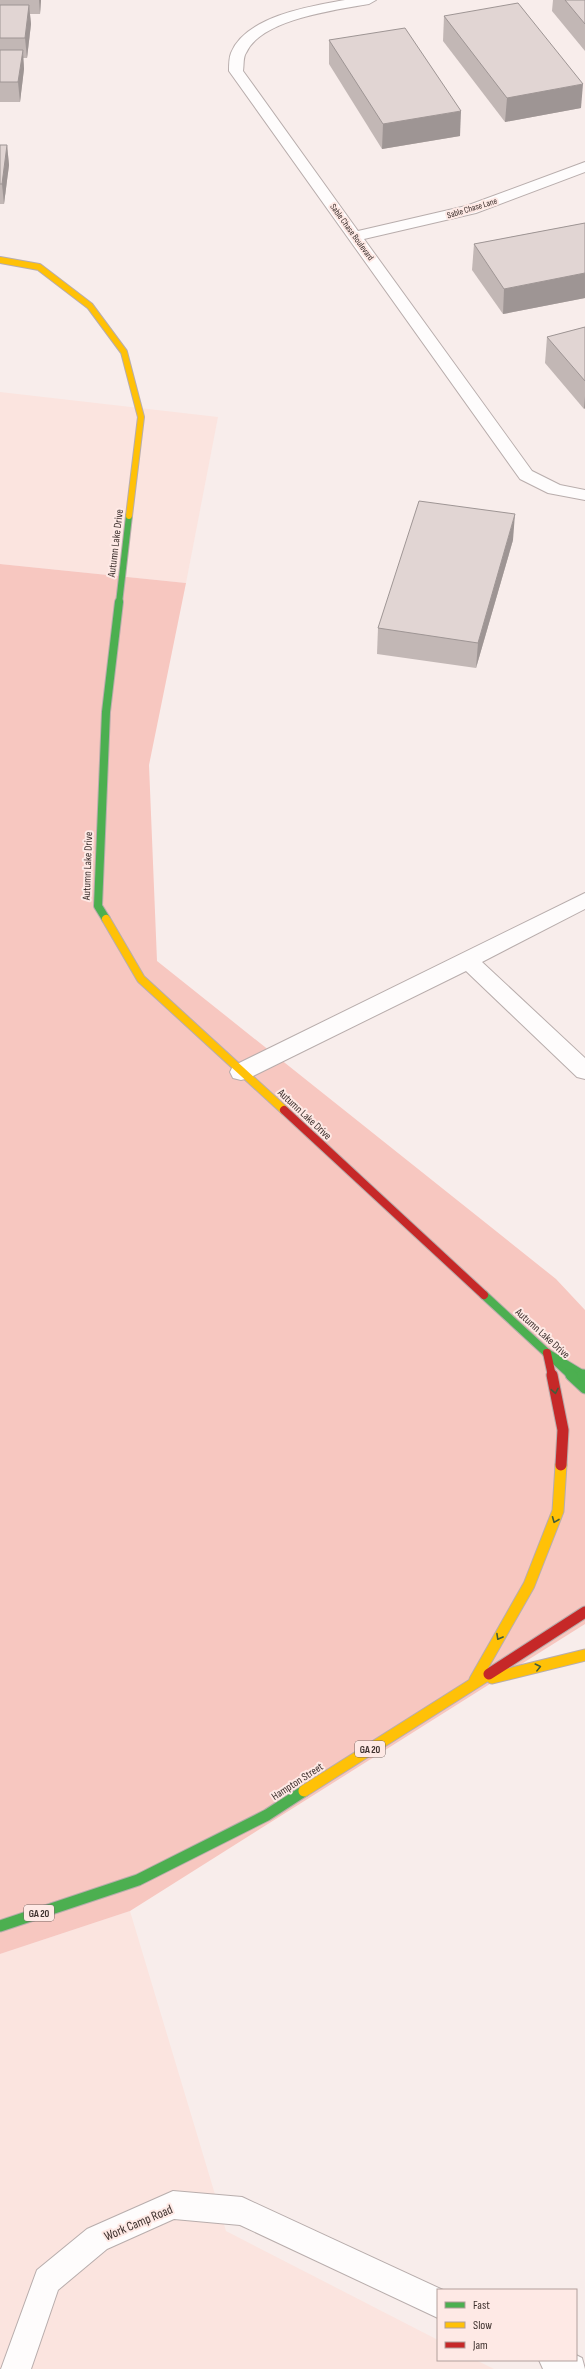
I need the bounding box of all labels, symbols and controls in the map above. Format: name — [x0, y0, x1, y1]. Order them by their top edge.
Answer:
street label: Sable Chase Lane — [446, 196, 499, 221]
street label: Sable Chase Boulevard — [327, 202, 376, 263]
street label: Autumn Lake Drive — [105, 508, 126, 579]
street label: Autumn Lake Drive — [80, 832, 95, 901]
street label: Autumn Lake Drive — [274, 1086, 334, 1142]
street label: Autumn Lake Drive — [512, 1305, 572, 1361]
one-way arrow — [550, 1388, 559, 1394]
one-way arrow — [551, 1516, 559, 1523]
one-way arrow — [497, 1633, 504, 1640]
one-way arrow — [535, 1663, 542, 1671]
road number: GA 20 — [355, 1741, 385, 1757]
street label: Hampton Street — [269, 1760, 326, 1803]
road number: GA 20 — [24, 1905, 54, 1921]
street label: Work Camp Road — [102, 2201, 175, 2245]
legend — [437, 2289, 577, 2361]
text: Fast — [473, 2298, 490, 2313]
text: Slow — [473, 2318, 492, 2333]
text: Jam — [472, 2338, 488, 2353]

